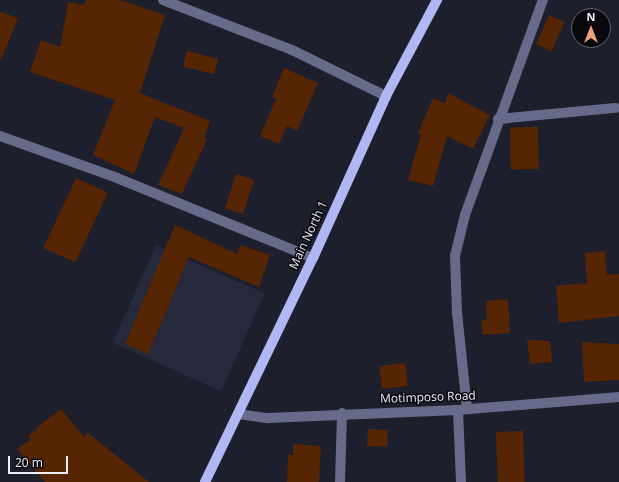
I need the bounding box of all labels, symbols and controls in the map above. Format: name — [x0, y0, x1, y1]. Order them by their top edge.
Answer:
north arrow — [571, 8, 611, 48]
text: N — [587, 9, 595, 24]
street label: Main North 1 — [286, 199, 330, 271]
street label: Motimposo Road — [380, 388, 476, 406]
scale bar — [10, 448, 70, 474]
text: 20 m — [15, 454, 43, 471]

